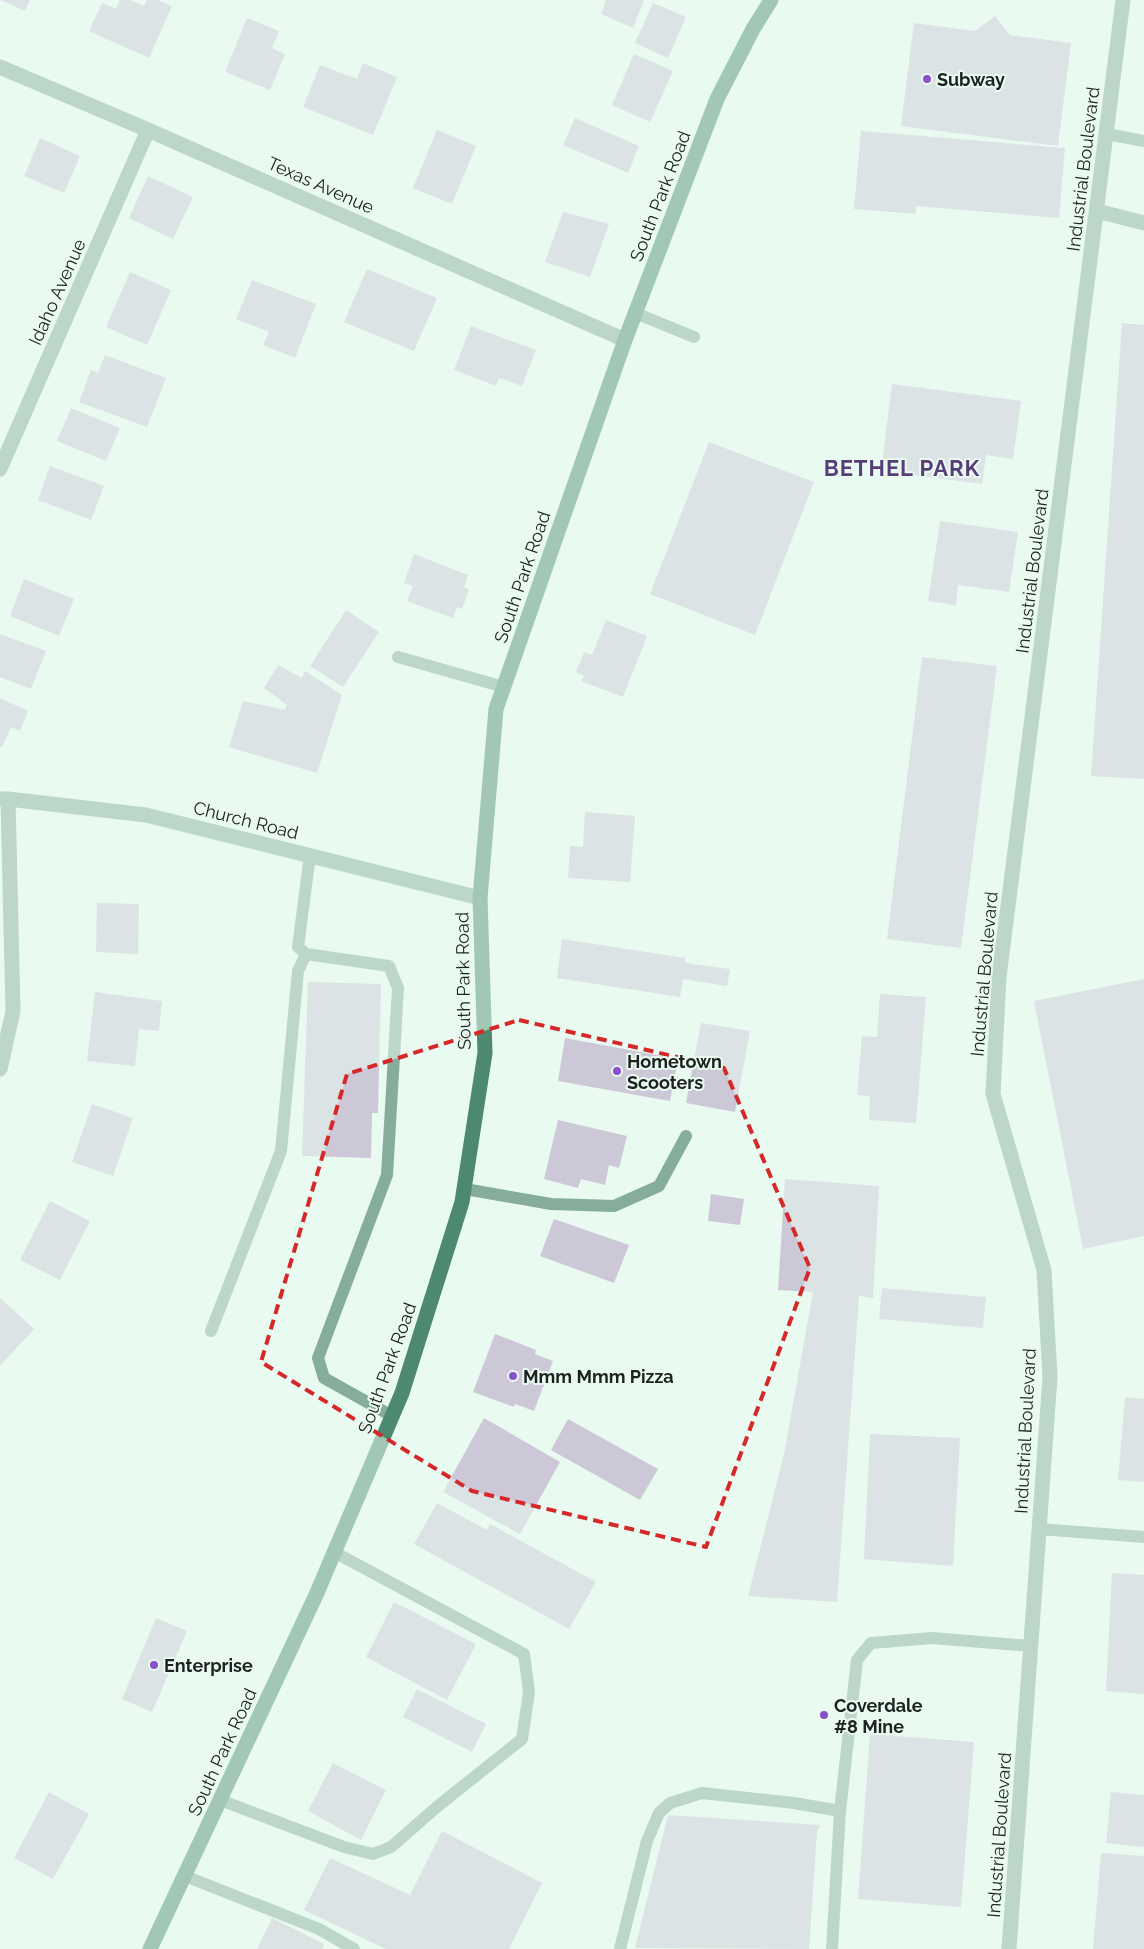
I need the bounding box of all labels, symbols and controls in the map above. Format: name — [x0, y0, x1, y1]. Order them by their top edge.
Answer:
place label: Subway — [937, 69, 1005, 90]
marker: Subway — [921, 73, 933, 85]
street label: Industrial Boulevard — [1062, 86, 1104, 252]
street label: South Park Road — [625, 128, 695, 264]
street label: Texas Avenue — [265, 152, 378, 218]
street label: Idaho Avenue — [24, 235, 90, 348]
district label: BETHEL PARK — [824, 455, 980, 481]
street label: Industrial Boulevard — [1011, 488, 1053, 654]
street label: South Park Road — [490, 508, 554, 646]
street label: Church Road — [191, 797, 301, 843]
street label: Industrial Boulevard — [966, 891, 1002, 1057]
street label: South Park Road — [451, 912, 475, 1050]
place label: Hometown Scooters — [627, 1051, 722, 1093]
marker: Hometown Scooters — [611, 1065, 623, 1077]
street label: South Park Road — [354, 1300, 420, 1436]
street label: Industrial Boulevard — [1010, 1348, 1040, 1514]
place label: Mmm Mmm Pizza — [523, 1366, 674, 1387]
marker: Mmm Mmm Pizza — [507, 1370, 519, 1382]
place label: Enterprise — [164, 1655, 253, 1676]
marker: Enterprise — [148, 1659, 160, 1671]
street label: South Park Road — [183, 1685, 261, 1819]
place label: Coverdale #8 Mine — [834, 1695, 923, 1737]
marker: Coverdale #8 Mine — [818, 1709, 830, 1721]
street label: Industrial Boulevard — [983, 1752, 1015, 1918]

